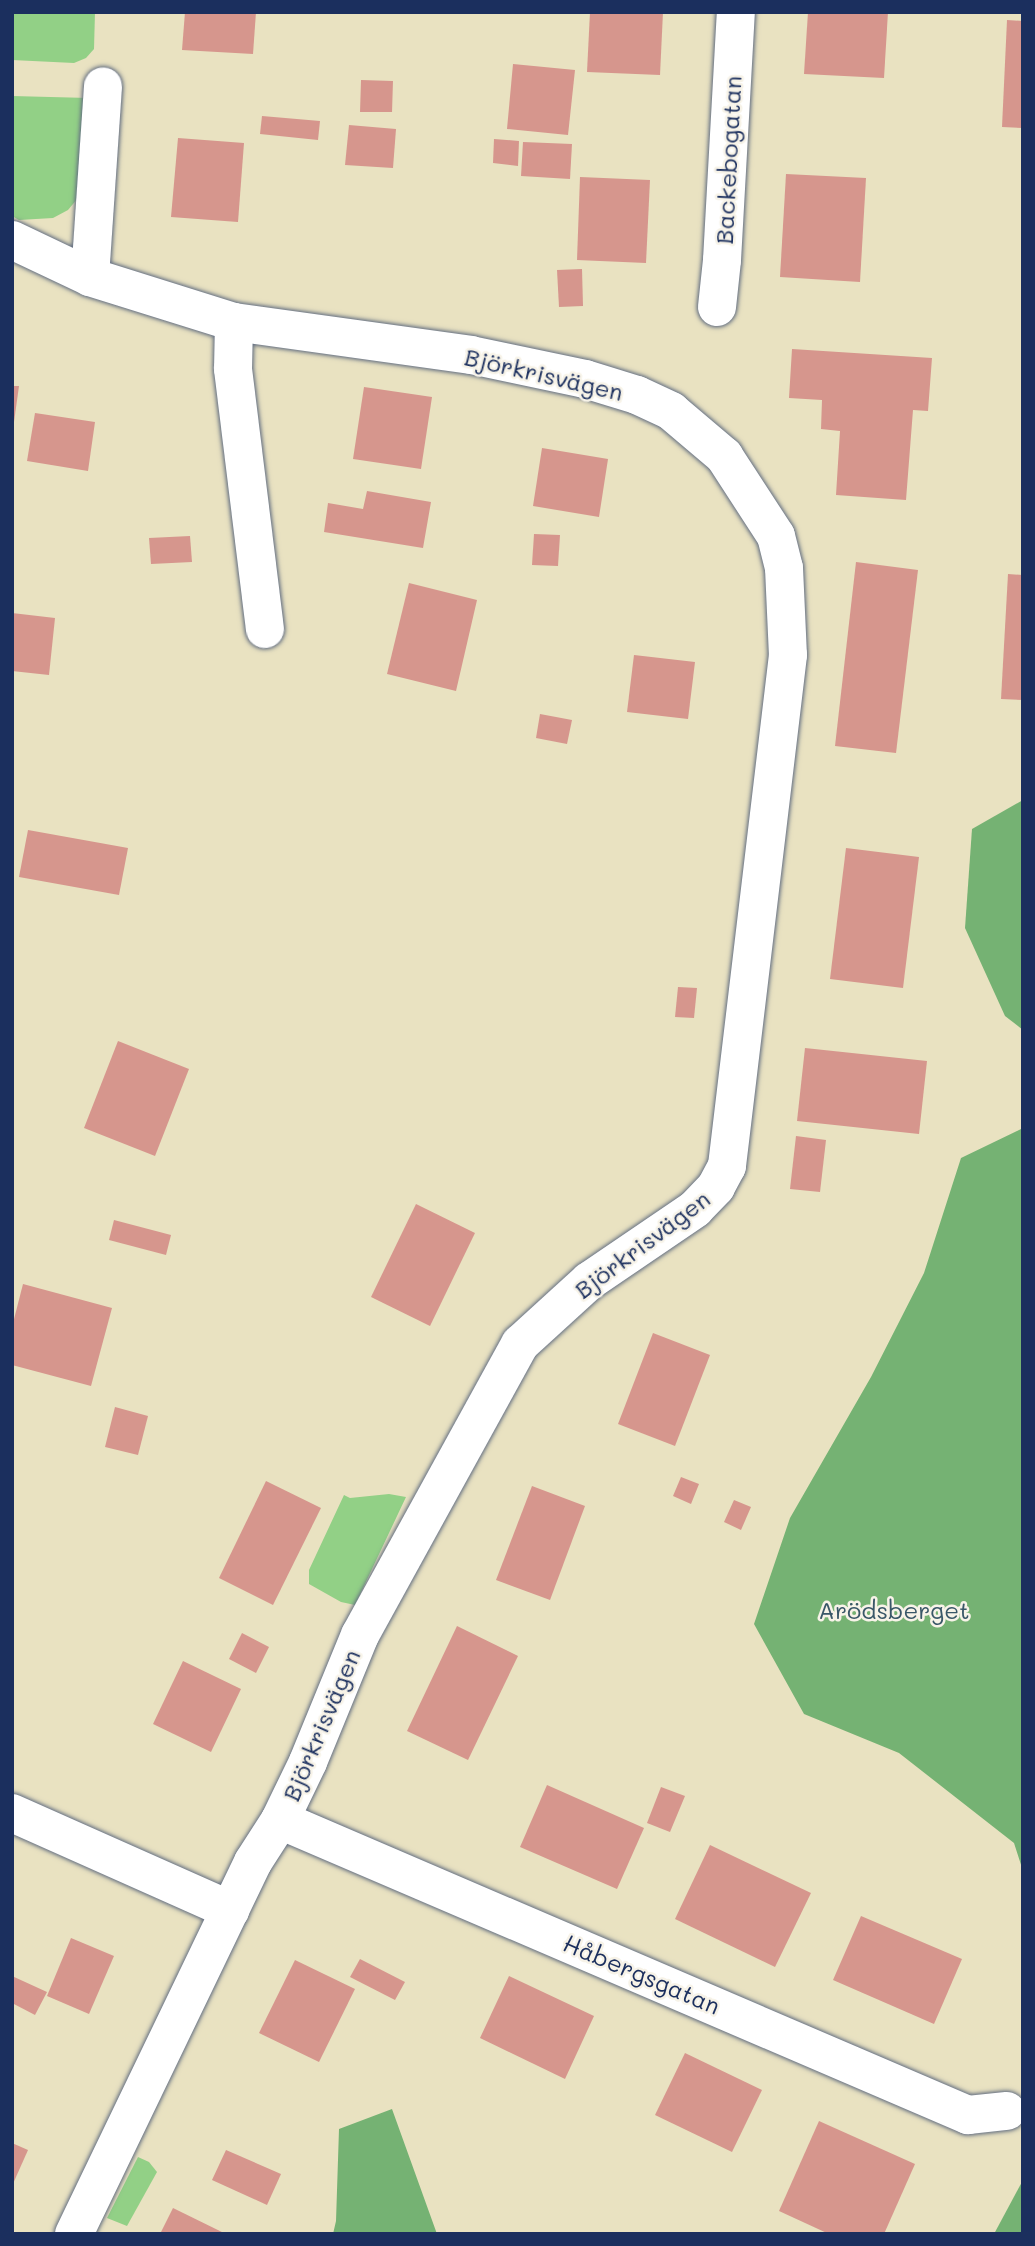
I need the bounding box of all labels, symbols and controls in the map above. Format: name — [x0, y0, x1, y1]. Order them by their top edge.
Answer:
street label: Backebogatan — [709, 75, 747, 245]
street label: Björkrisvägen — [462, 342, 626, 406]
street label: Björkrisvägen — [569, 1184, 715, 1304]
park label: Arödsberget — [818, 1596, 970, 1624]
street label: Björkrisvägen — [276, 1645, 366, 1805]
street label: Håbergsgatan — [559, 1928, 725, 2020]

